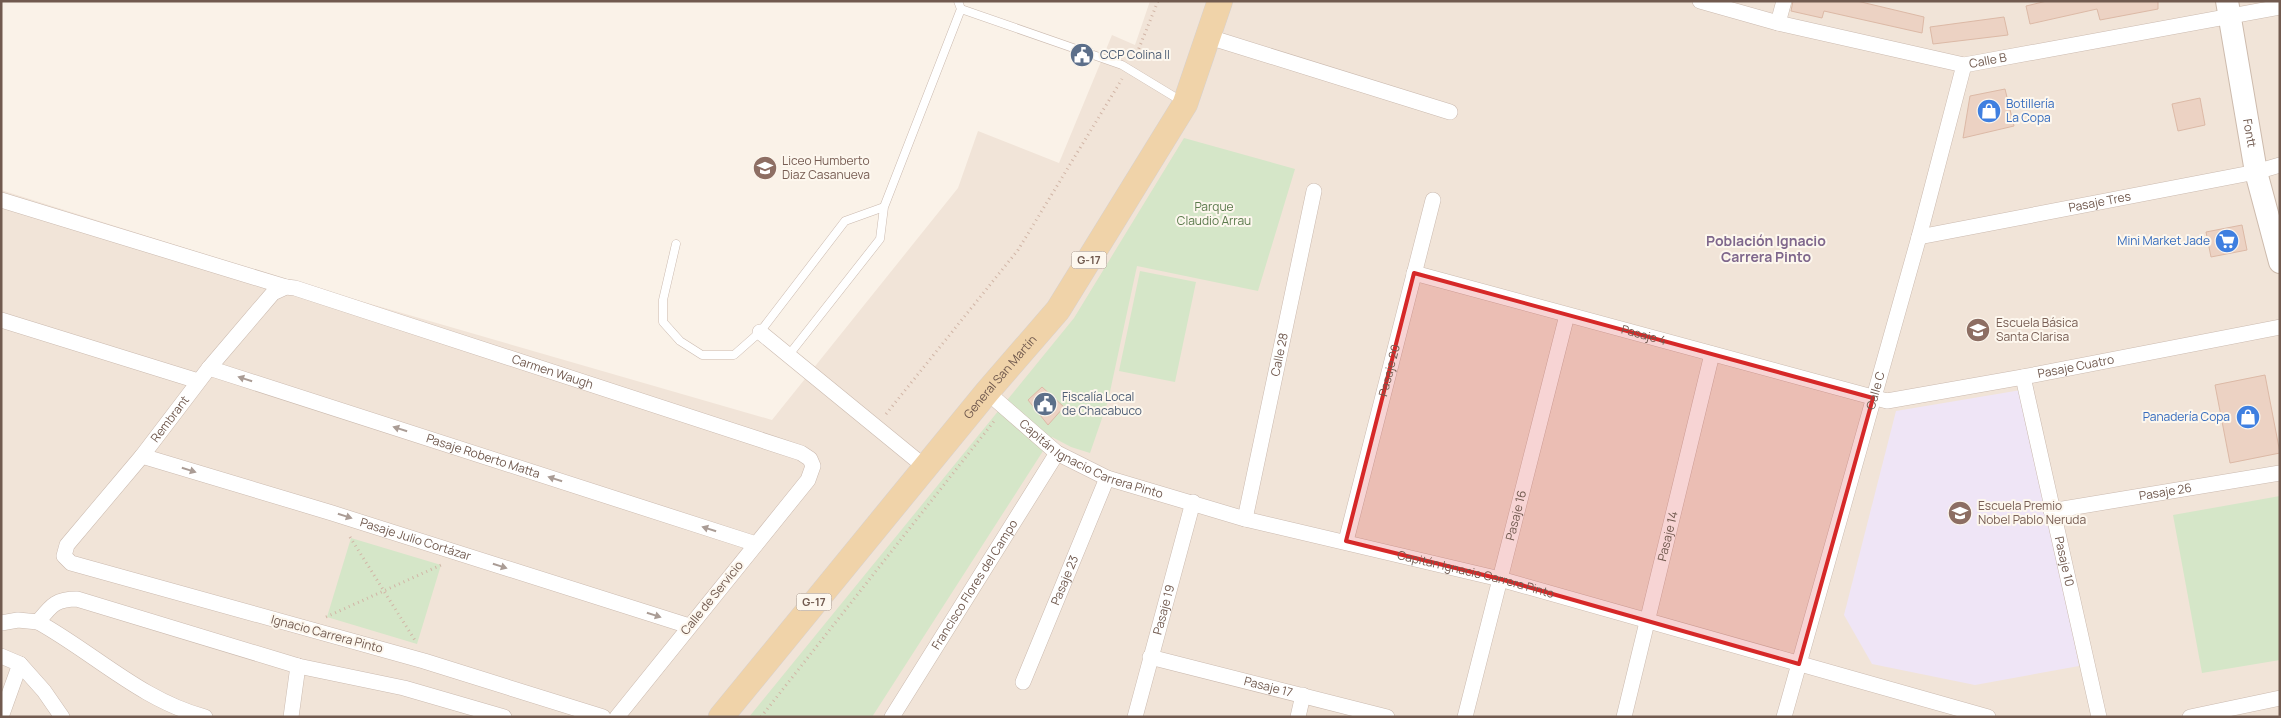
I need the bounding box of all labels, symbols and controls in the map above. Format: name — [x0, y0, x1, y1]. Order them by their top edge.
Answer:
public building icon: CCP Colina II — [1069, 42, 1095, 68]
place label: CCP Colina II — [1100, 46, 1170, 63]
street label: Calle B — [1968, 48, 2008, 72]
place label: Botillería La Copa — [2006, 95, 2054, 126]
shop icon: Botillería La Copa — [1976, 98, 2002, 124]
street label: Fontt — [2239, 117, 2261, 149]
place label: Liceo Humberto Diaz Casanueva — [782, 152, 870, 183]
school or university icon: Liceo Humberto Diaz Casanueva — [752, 155, 778, 181]
street label: Pasaje Tres — [2067, 187, 2132, 216]
park label: Parque Claudio Arrau — [1177, 198, 1251, 229]
supermarket icon: Mini Market Jade — [2214, 228, 2240, 254]
district label: Población Ignacio Carrera Pinto — [1706, 231, 1826, 266]
place label: Mini Market Jade — [2117, 232, 2210, 249]
road number: G-17 — [1072, 252, 1106, 268]
place label: Escuela Básica Santa Clarisa — [1996, 314, 2078, 345]
school or university icon: Escuela Básica Santa Clarisa — [1965, 317, 1991, 343]
street label: Pasaje 4 — [1619, 320, 1668, 349]
street label: General San Martín — [959, 331, 1040, 422]
street label: Calle 28 — [1266, 331, 1292, 378]
street label: Pasaje 20 — [1374, 342, 1404, 398]
street label: Carmen Waugh — [510, 350, 596, 393]
street label: Pasaje Cuatro — [2036, 350, 2116, 382]
street label: Calle C — [1862, 369, 1889, 412]
one-way arrow — [238, 375, 253, 383]
place label: Fiscalía Local de Chacabuco — [1062, 388, 1142, 419]
public building icon: Fiscalía Local de Chacabuco — [1032, 391, 1058, 417]
street label: Rembrant — [146, 392, 193, 446]
shop icon: Panadería Copa — [2235, 404, 2261, 430]
place label: Panadería Copa — [2143, 408, 2230, 425]
street label: Capitán Ignacio Carrera Pinto — [1016, 415, 1165, 502]
one-way arrow — [392, 425, 407, 433]
street label: Pasaje Roberto Matta — [424, 429, 542, 482]
one-way arrow — [182, 466, 197, 474]
one-way arrow — [547, 475, 562, 482]
street label: Pasaje 26 — [2138, 479, 2193, 504]
street label: Pasaje 16 — [1501, 488, 1530, 542]
place label: Escuela Premio Nobel Pablo Neruda — [1978, 497, 2086, 528]
school or university icon: Escuela Premio Nobel Pablo Neruda — [1947, 500, 1973, 526]
street label: Pasaje 14 — [1653, 509, 1682, 563]
one-way arrow — [337, 513, 352, 521]
street label: Pasaje Julio Cortázar — [358, 513, 474, 565]
street label: Francisco Flores del Campo — [927, 516, 1021, 653]
one-way arrow — [702, 525, 717, 532]
street label: Pasaje 10 — [2051, 535, 2079, 588]
street label: Capitán Ignacio Carrera Pinto — [1395, 546, 1556, 602]
street label: Pasaje 23 — [1047, 553, 1082, 608]
street label: Calle de Servicio — [676, 557, 747, 638]
one-way arrow — [492, 562, 507, 570]
street label: Pasaje 19 — [1149, 583, 1178, 637]
road number: G-17 — [796, 594, 832, 610]
street label: Ignacio Carrera Pinto — [269, 610, 385, 657]
one-way arrow — [647, 612, 662, 619]
street label: Pasaje 17 — [1242, 672, 1295, 701]

